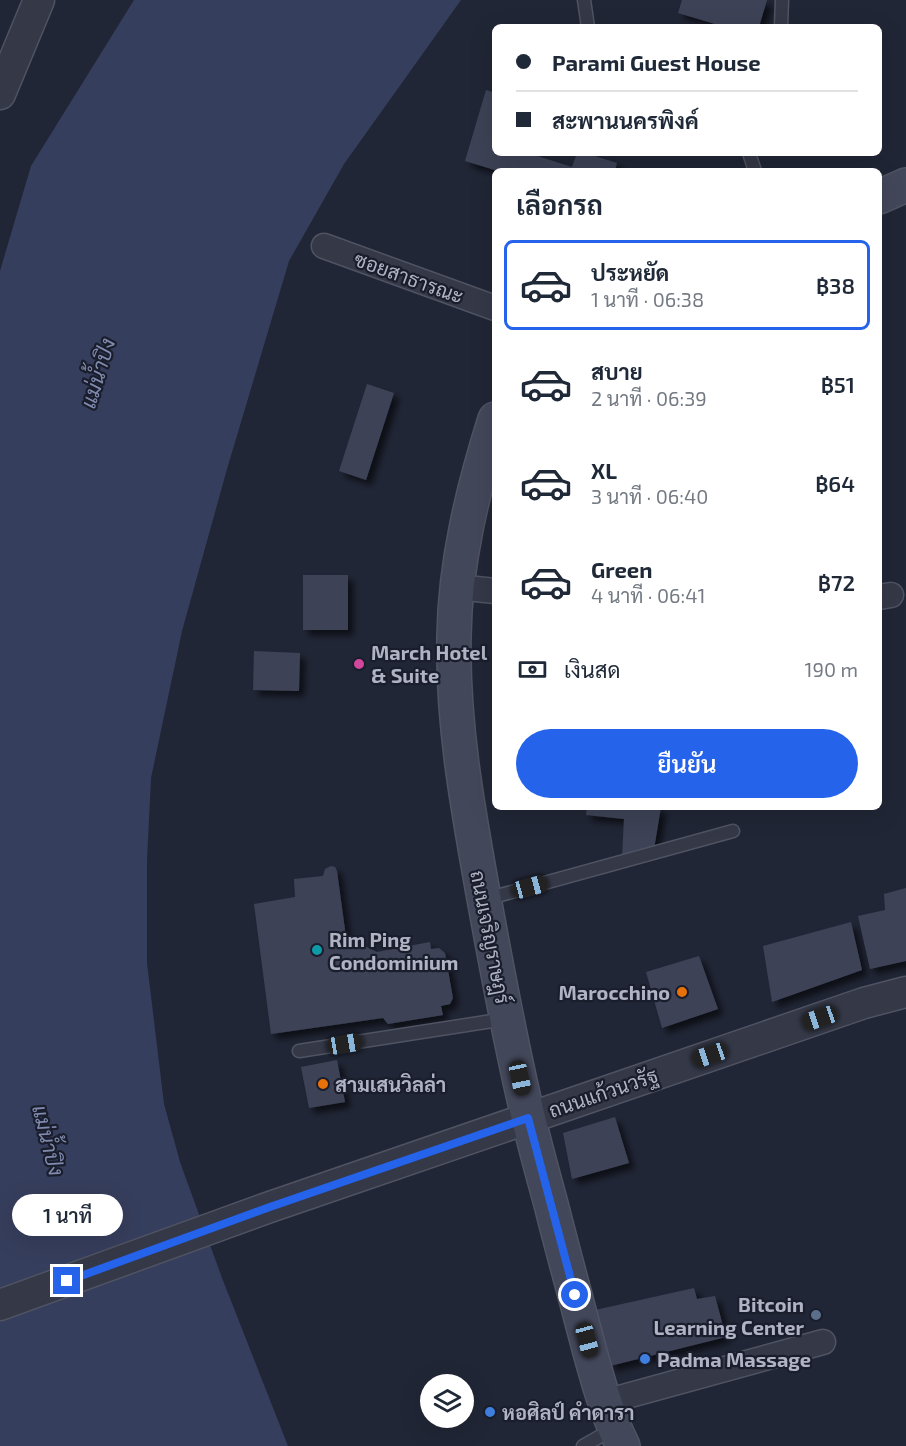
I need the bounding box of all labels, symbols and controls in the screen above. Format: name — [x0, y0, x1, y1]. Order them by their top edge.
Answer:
text: Parami Guest House — [552, 49, 761, 75]
text: สะพานนครพิงค์ — [552, 107, 699, 133]
text: เลือกรถ — [516, 188, 603, 220]
street label: ซอยสาธารณะ — [351, 246, 467, 308]
icon: car — [519, 258, 573, 312]
text: ประหยัด — [591, 259, 669, 285]
text: ฿38 — [816, 272, 855, 298]
text: 1 นาที · 06:38 — [591, 287, 704, 311]
water label: แม่น้ำปิง — [71, 334, 119, 411]
icon: car — [519, 357, 573, 411]
text: สบาย — [591, 358, 643, 384]
text: ฿51 — [821, 371, 855, 397]
text: 2 นาที · 06:39 — [591, 386, 707, 410]
icon: car — [519, 456, 573, 510]
text: XL — [591, 457, 617, 483]
text: ฿64 — [815, 470, 855, 496]
text: 3 นาที · 06:40 — [591, 484, 708, 508]
icon: car — [519, 555, 573, 609]
text: Green — [591, 556, 653, 582]
text: ฿72 — [818, 569, 855, 595]
text: 4 นาที · 06:41 — [591, 583, 705, 607]
place label: March Hotel & Suite — [371, 640, 488, 687]
icon: cash — [516, 653, 549, 686]
text: เงินสด — [564, 656, 621, 682]
marker: March Hotel & Suite — [352, 657, 366, 671]
text: 190 m — [805, 657, 858, 681]
button: ยืนยัน — [516, 729, 858, 798]
street label: ถนนเจริญราษฎร์ — [463, 868, 517, 1006]
car — [510, 874, 550, 900]
place label: Rim Ping Condominium — [329, 927, 458, 974]
marker: Rim Ping Condominium — [310, 943, 324, 957]
place label: Marocchino — [559, 980, 670, 1004]
marker: Marocchino — [675, 985, 689, 999]
car — [800, 1004, 840, 1032]
car — [326, 1032, 364, 1056]
car — [690, 1041, 730, 1069]
car — [507, 1059, 533, 1097]
street label: ถนนแก้วนวรัฐ — [545, 1062, 661, 1124]
place label: สามเสนวิลล่า — [335, 1072, 446, 1096]
marker: สามเสนวิลล่า — [316, 1077, 330, 1091]
water label: แม่น้ำปิง — [28, 1101, 74, 1178]
callout: 1 นาที — [11, 1194, 122, 1236]
text: 1 นาที — [43, 1203, 92, 1227]
route end — [53, 1267, 80, 1294]
route start — [561, 1281, 588, 1308]
place label: Bitcoin Learning Center — [654, 1292, 804, 1339]
marker: Bitcoin Learning Center — [809, 1308, 823, 1322]
car — [574, 1320, 600, 1360]
place label: Padma Massage — [657, 1347, 811, 1371]
marker: Padma Massage — [638, 1352, 652, 1366]
map controls — [420, 1374, 474, 1428]
button: layers — [420, 1374, 474, 1428]
place label: หอศิลป์ คำดารา — [502, 1400, 634, 1424]
marker: หอศิลป์ คำดารา — [483, 1405, 497, 1419]

